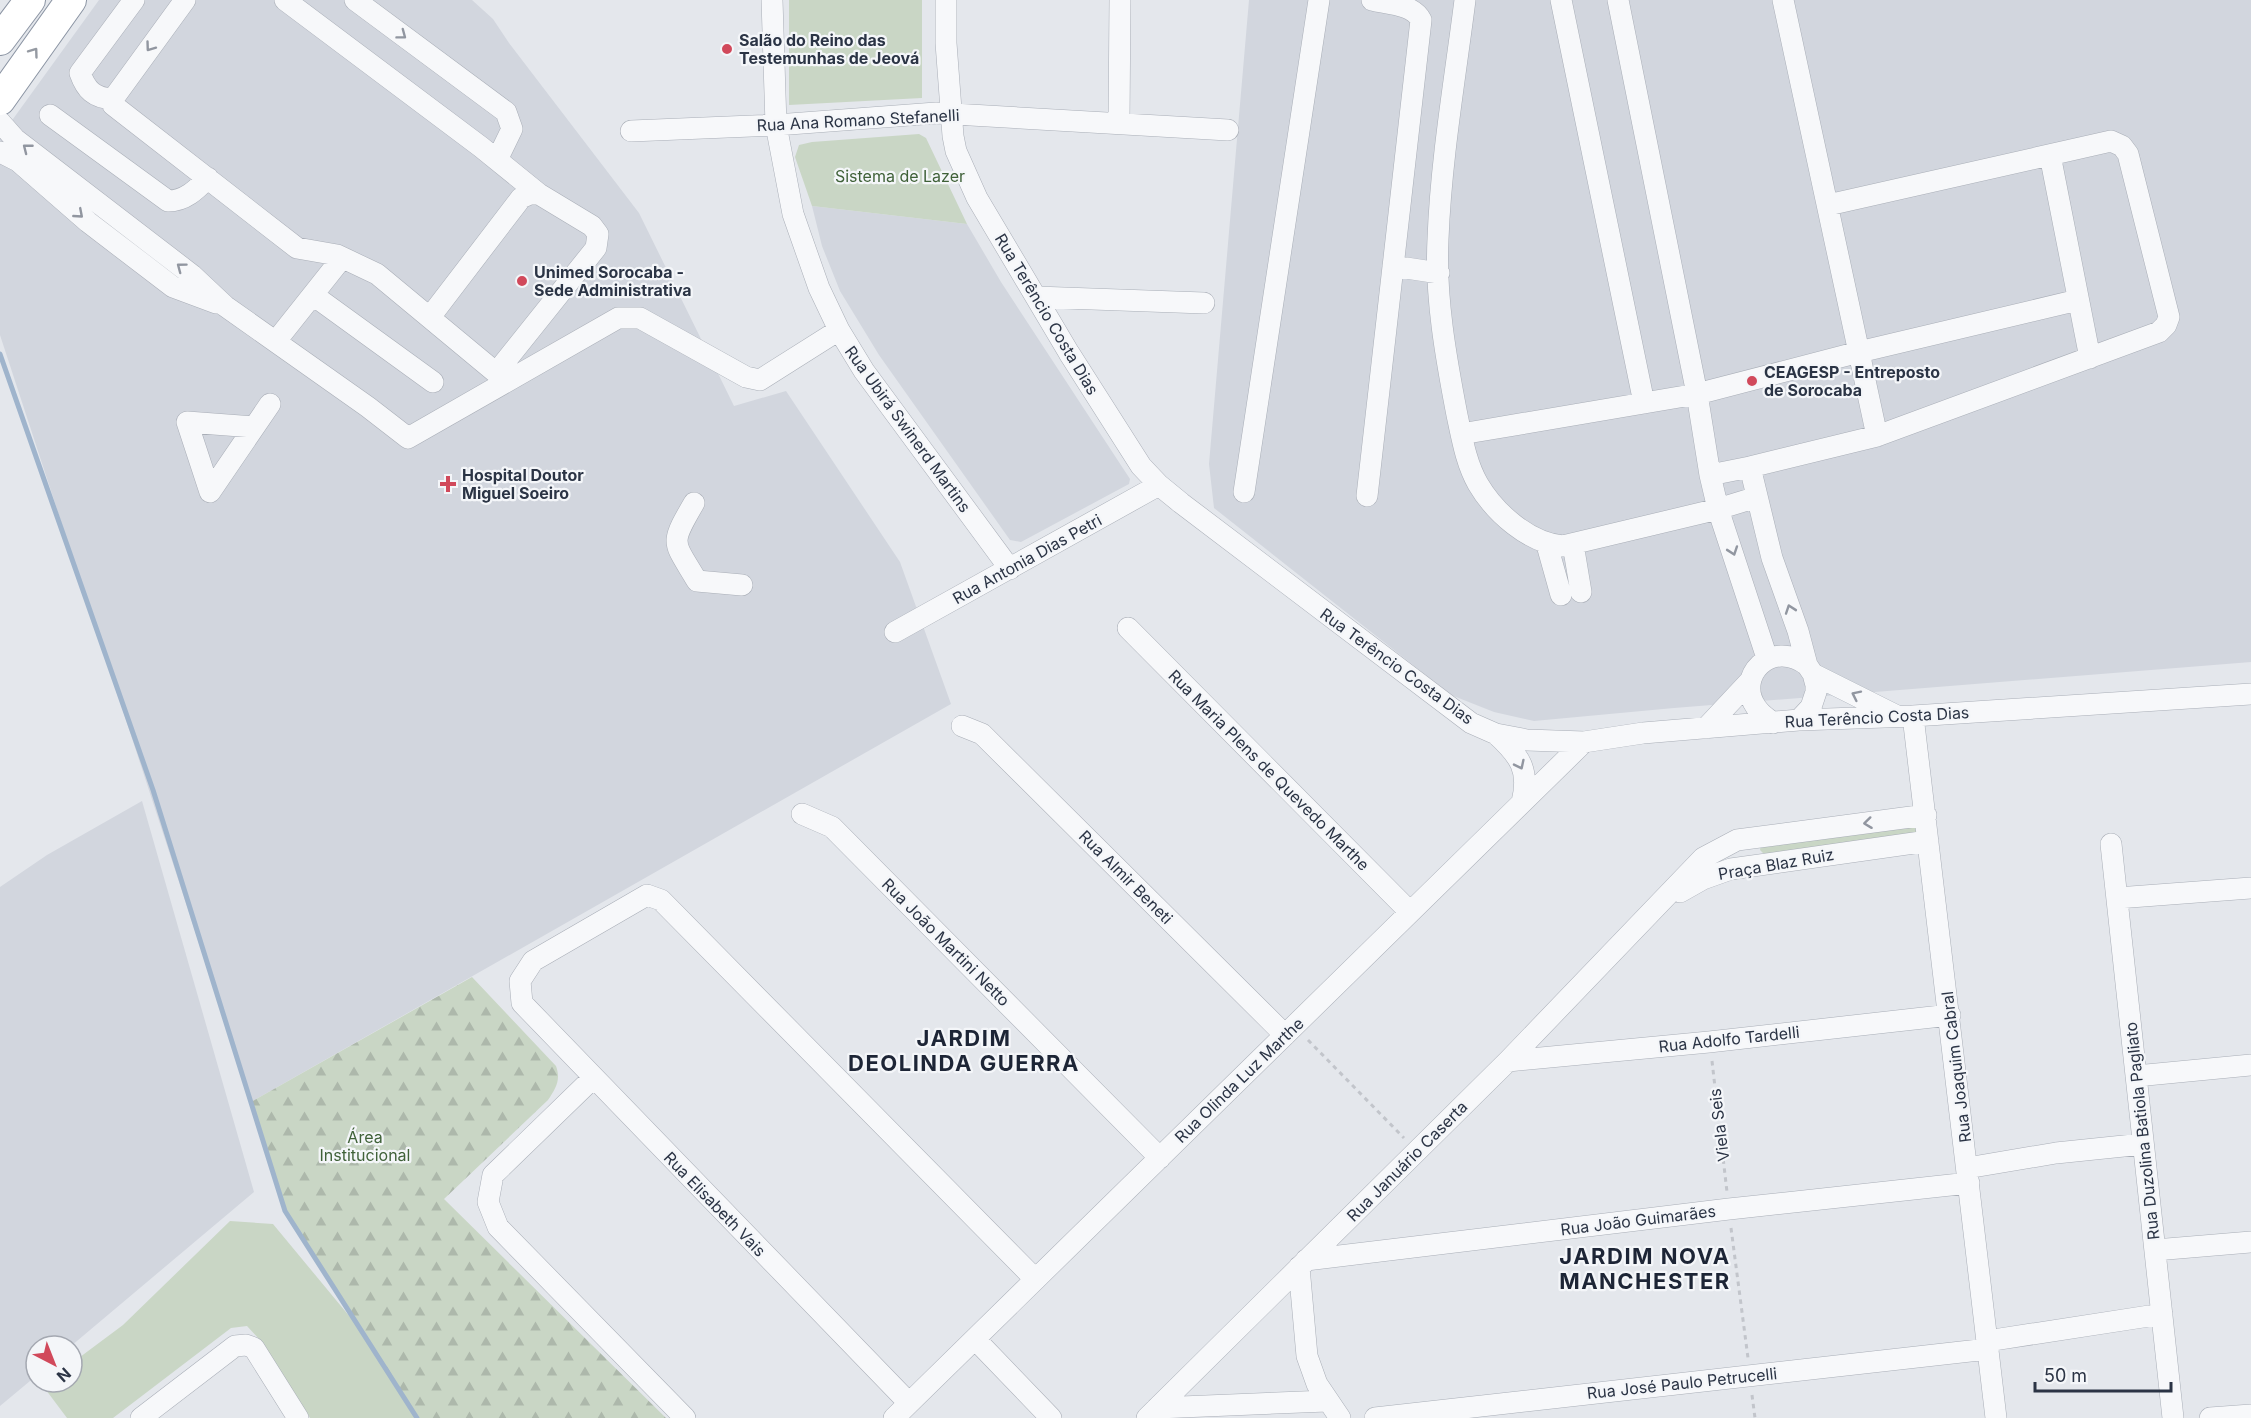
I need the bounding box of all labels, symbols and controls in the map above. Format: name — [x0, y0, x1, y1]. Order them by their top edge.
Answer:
one-way arrow — [396, 28, 407, 39]
place label: Salão do Reino das Testemunhas de Jeová — [739, 30, 919, 68]
one-way arrow — [146, 40, 157, 51]
marker: Salão do Reino das Testemunhas de Jeová — [720, 42, 734, 56]
one-way arrow — [27, 48, 38, 59]
street label: Rua Ana Romano Stefanelli — [756, 105, 960, 135]
one-way arrow — [23, 144, 34, 155]
park label: Sistema de Lazer — [835, 166, 965, 186]
one-way arrow — [72, 207, 83, 218]
street label: Rua Terêncio Costa Dias — [991, 230, 1103, 398]
place label: Unimed Sorocaba - Sede Administrativa — [534, 262, 692, 300]
one-way arrow — [177, 263, 188, 274]
marker: Unimed Sorocaba - Sede Administrativa — [515, 274, 529, 288]
street label: Rua Ubirá Swinerd Martins — [841, 342, 975, 516]
place label: CEAGESP - Entreposto de Sorocaba — [1764, 362, 1940, 400]
marker: CEAGESP - Entreposto de Sorocaba — [1745, 374, 1759, 388]
place label: Hospital Doutor Miguel Soeiro — [462, 465, 584, 503]
marker: Hospital Doutor Miguel Soeiro — [439, 475, 457, 493]
street label: Rua Antonia Dias Petri — [949, 510, 1105, 608]
one-way arrow — [1725, 545, 1738, 555]
street label: Rua Terêncio Costa Dias — [1316, 604, 1478, 728]
one-way arrow — [1785, 604, 1798, 615]
street label: Rua Maria Plens de Quevedo Marthe — [1164, 665, 1374, 875]
one-way arrow — [1851, 691, 1862, 702]
street label: Rua Terêncio Costa Dias — [1784, 702, 1970, 732]
one-way arrow — [1513, 758, 1525, 769]
one-way arrow — [1863, 816, 1872, 828]
street label: Rua Almir Beneti — [1075, 826, 1177, 928]
street label: Praça Blaz Ruiz — [1717, 844, 1835, 884]
street label: Rua João Martini Netto — [878, 874, 1014, 1010]
street label: Rua Joaquim Cabral — [1937, 990, 1975, 1144]
street label: Rua Olinda Luz Marthe — [1170, 1013, 1308, 1147]
street label: Rua Duzolina Batiola Pagliato — [2121, 1021, 2163, 1241]
street label: Rua Adolfo Tardelli — [1657, 1022, 1801, 1056]
district label: JARDIM DEOLINDA GUERRA — [848, 1025, 1080, 1076]
street label: Viela Seis — [1705, 1087, 1733, 1163]
street label: Rua Januário Caserta — [1342, 1096, 1472, 1226]
park label: Área Institucional — [320, 1127, 410, 1165]
street label: Rua Elisabeth Vais — [660, 1147, 770, 1261]
street label: Rua João Guimarães — [1559, 1201, 1717, 1239]
district label: JARDIM NOVA MANCHESTER — [1559, 1243, 1731, 1294]
north arrow — [24, 1334, 84, 1394]
scale bar — [2035, 1355, 2172, 1393]
street label: Rua José Paulo Petrucelli — [1586, 1363, 1778, 1403]
text: N — [53, 1364, 75, 1387]
text: 50 m — [2044, 1365, 2087, 1386]

